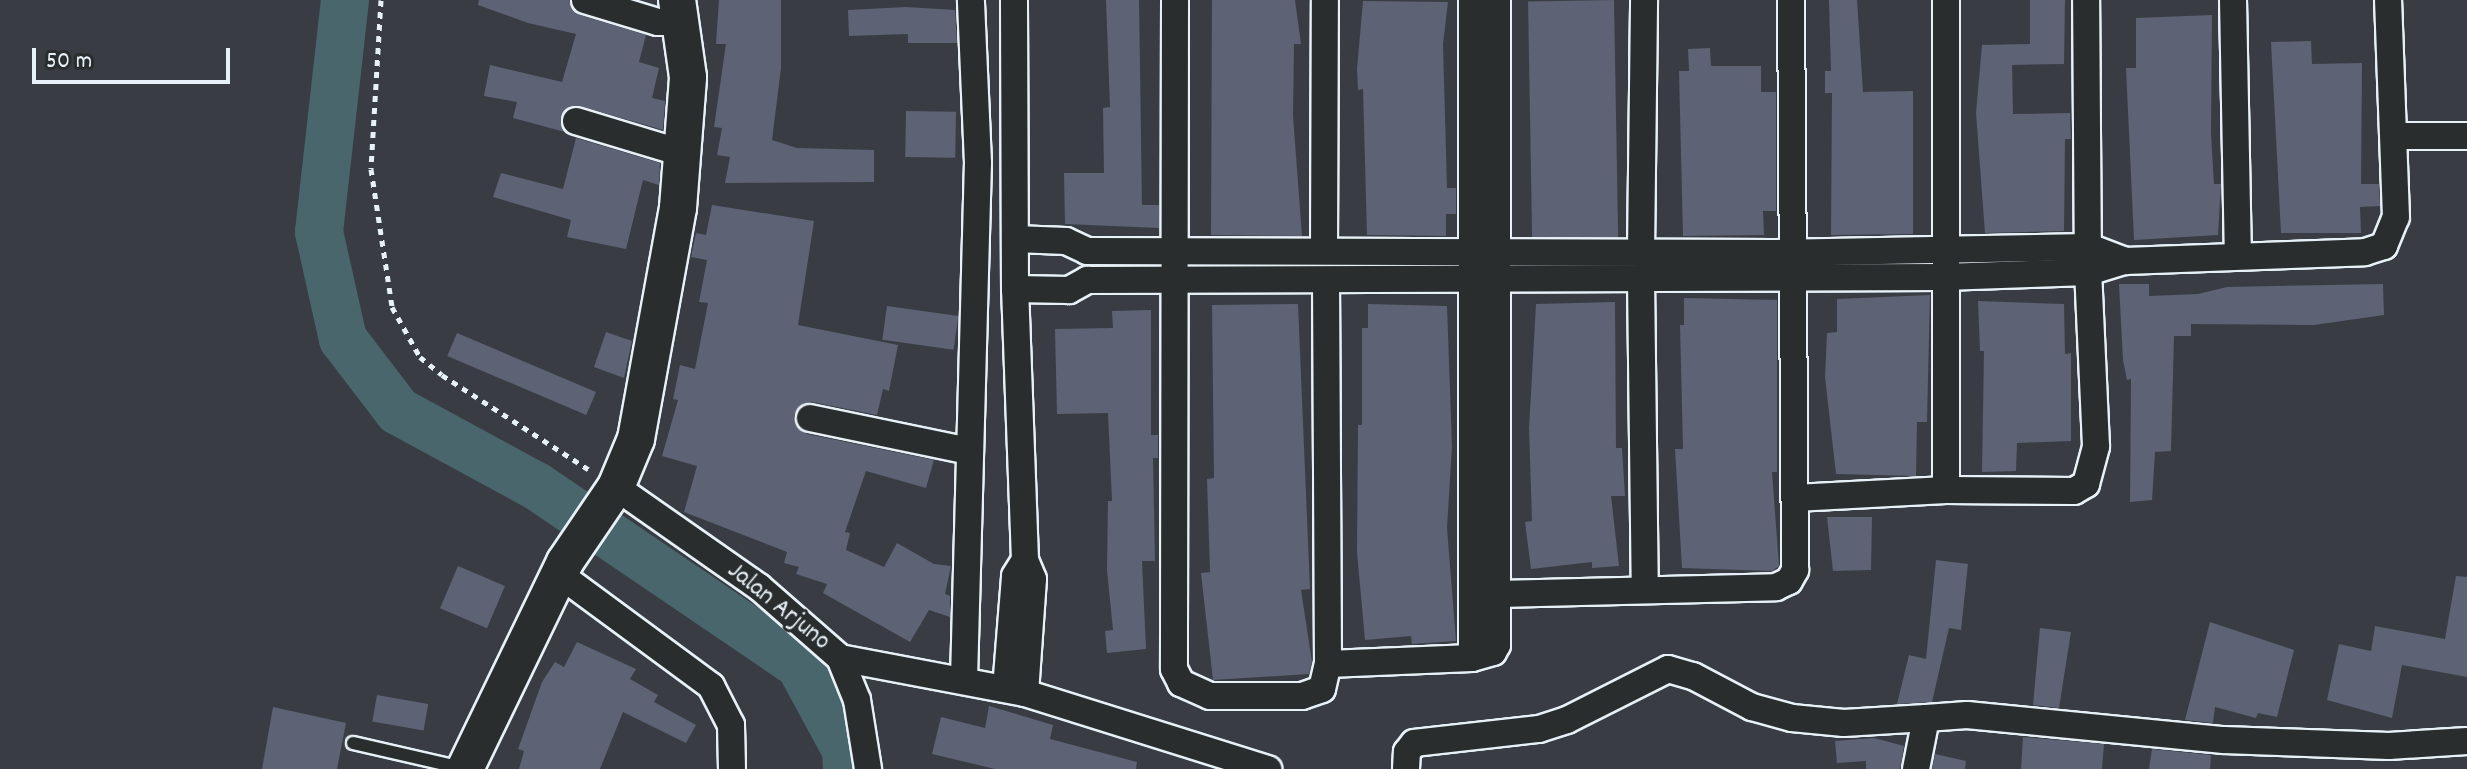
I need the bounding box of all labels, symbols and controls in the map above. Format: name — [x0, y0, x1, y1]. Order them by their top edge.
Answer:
scale bar — [36, 32, 234, 82]
text: 50 m — [46, 45, 92, 79]
street label: Jalan Arjuno — [720, 556, 836, 658]

